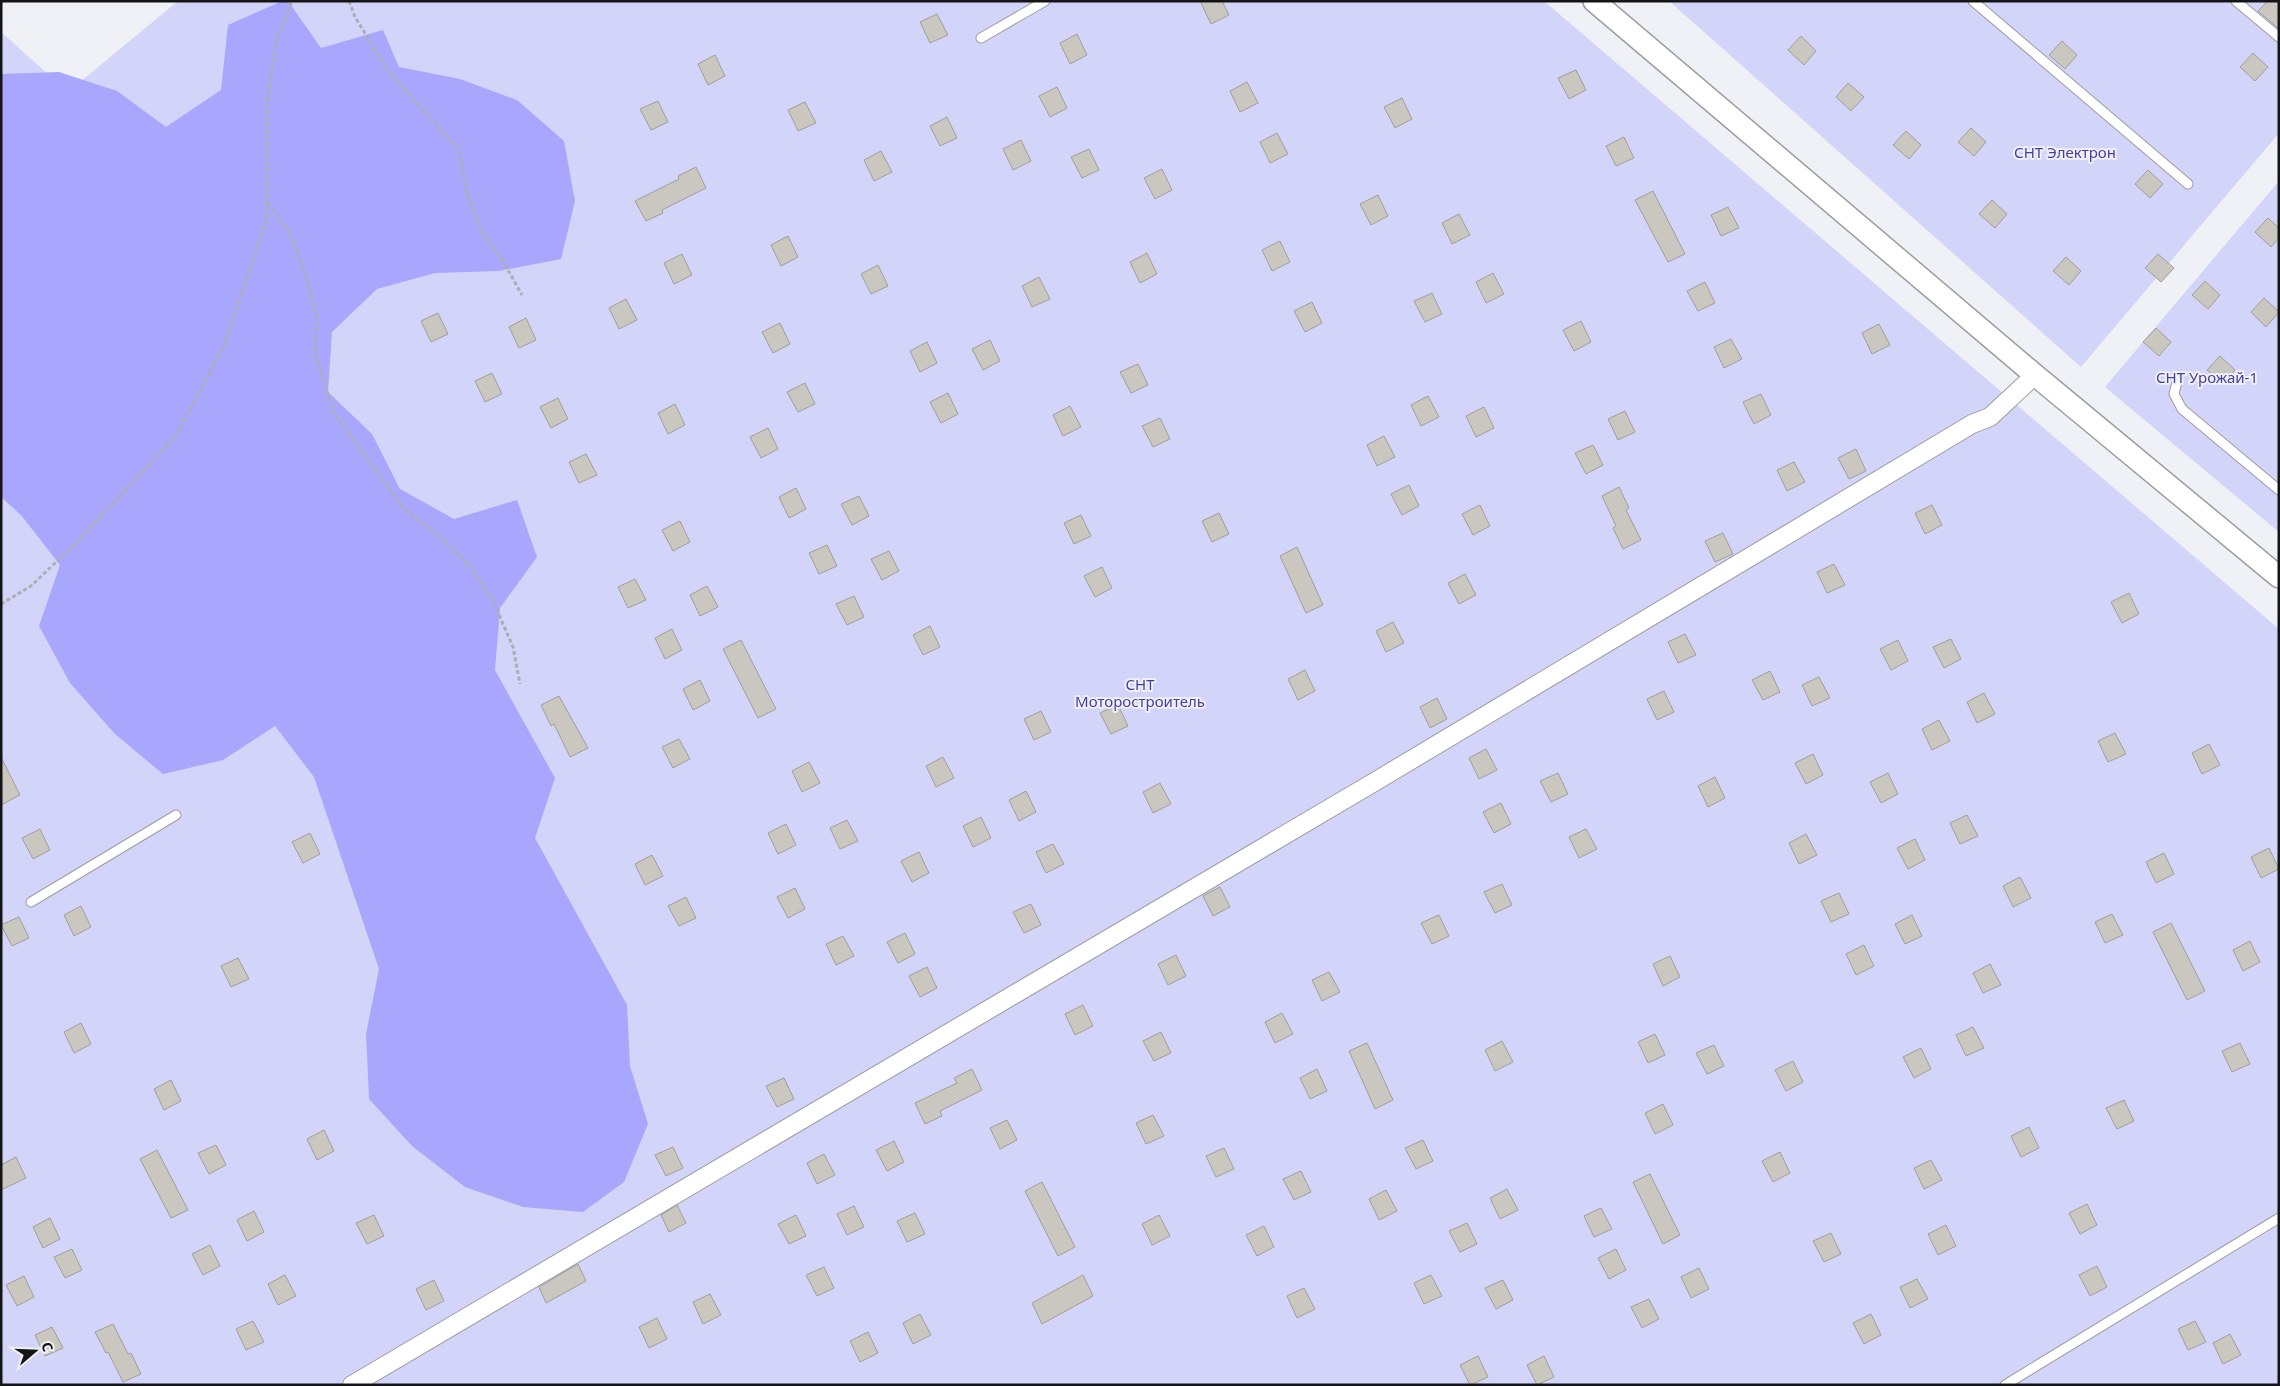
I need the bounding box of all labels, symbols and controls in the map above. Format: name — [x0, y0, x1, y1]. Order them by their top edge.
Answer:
park label: СНТ Электрон — [2014, 142, 2116, 162]
park label: СНТ Урожай-1 — [2156, 367, 2258, 387]
park label: СНТ Моторостроитель — [1075, 674, 1205, 711]
north arrow — [10, 1326, 60, 1376]
text: С — [37, 1339, 58, 1354]

